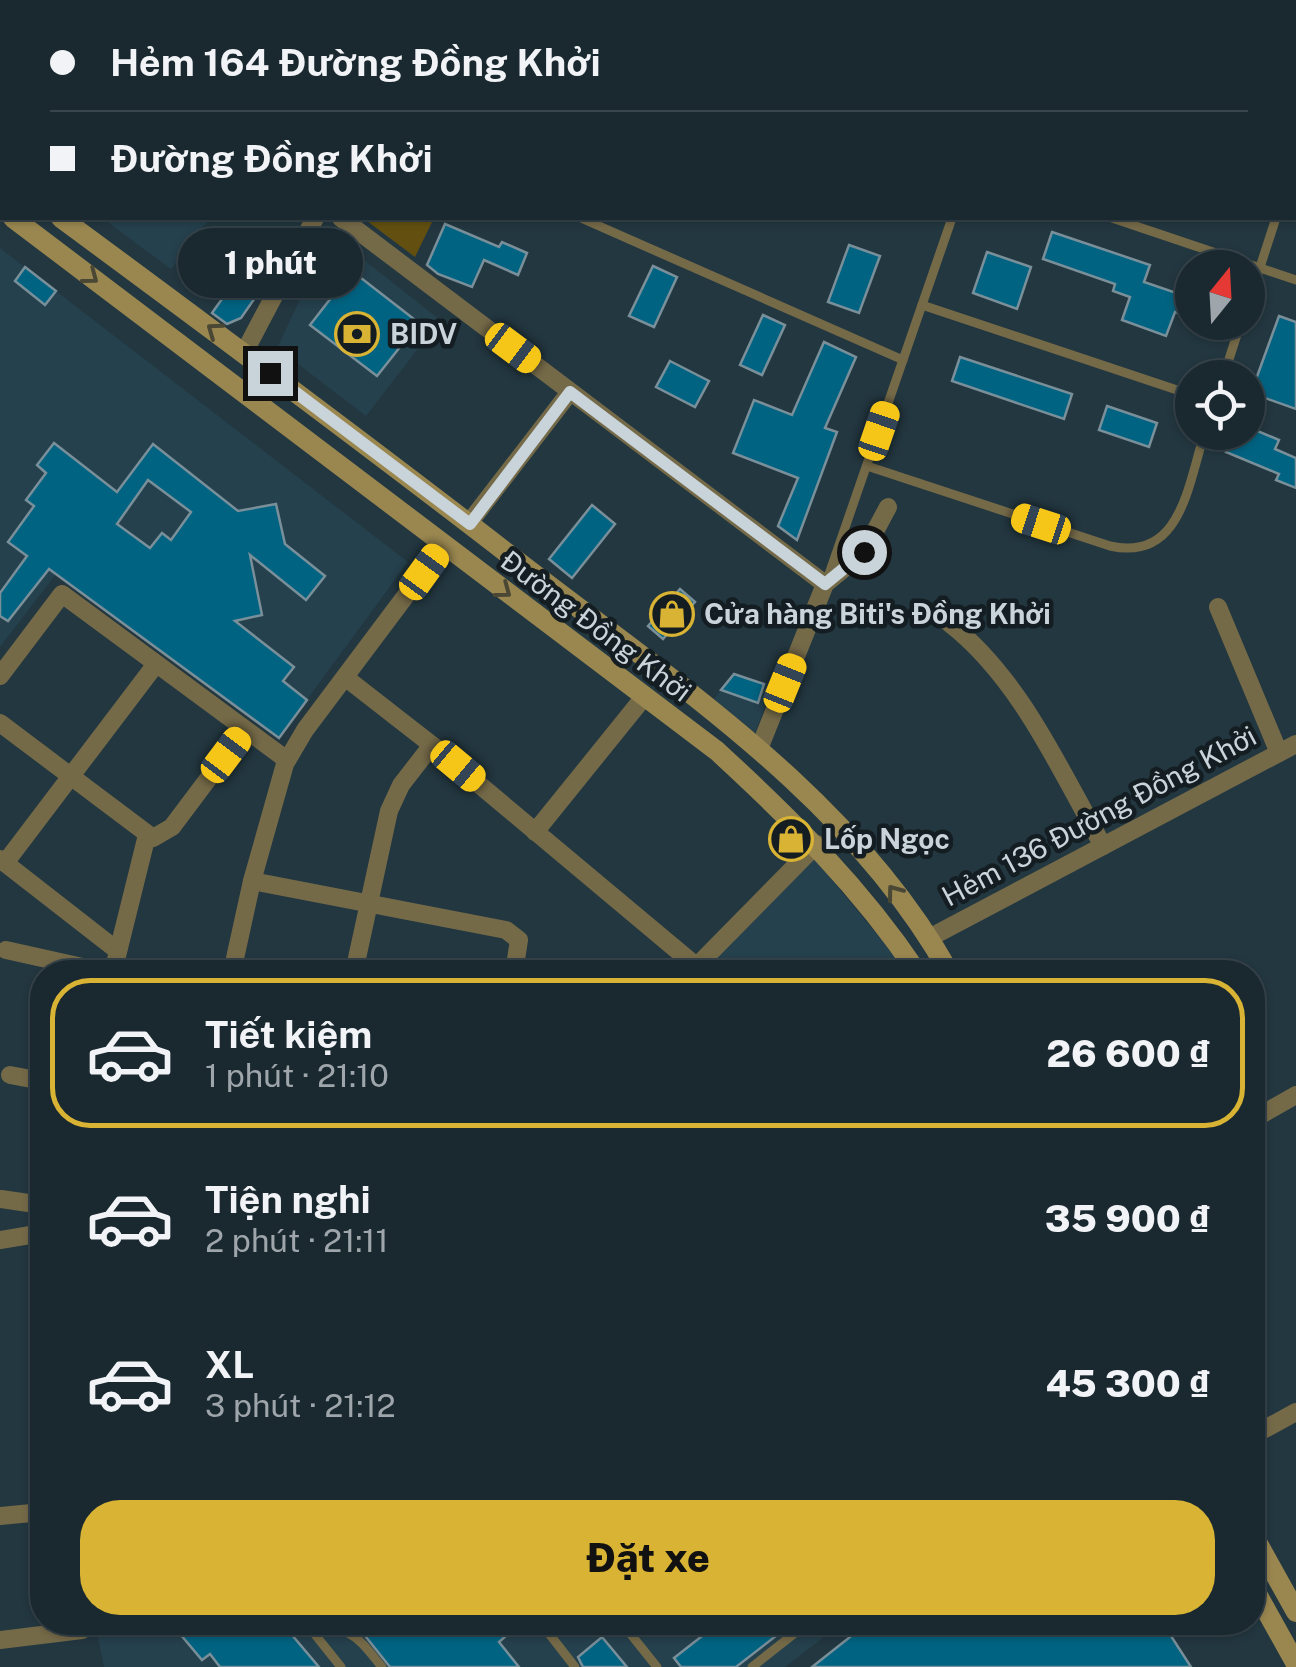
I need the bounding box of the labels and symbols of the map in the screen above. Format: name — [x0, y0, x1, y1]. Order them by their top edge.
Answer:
callout: 1 phút — [178, 228, 362, 298]
north arrow — [1175, 250, 1265, 340]
one-way arrow — [80, 265, 98, 282]
bank icon: BIDV — [334, 311, 380, 357]
place label: BIDV — [390, 317, 457, 350]
car — [480, 318, 546, 378]
one-way arrow — [206, 324, 225, 343]
route end — [248, 351, 293, 396]
car — [855, 398, 903, 464]
car — [1008, 500, 1074, 548]
route start — [842, 530, 887, 575]
car — [394, 539, 454, 605]
street label: Đường Đồng Khởi — [495, 543, 698, 708]
one-way arrow — [493, 580, 511, 597]
shop icon: Cửa hàng Biti's Đồng Khởi — [649, 591, 695, 637]
place label: Cửa hàng Biti's Đồng Khởi — [704, 597, 1051, 630]
car — [760, 650, 810, 716]
street label: Hẻm 136 Đường Đồng Khởi — [936, 719, 1261, 913]
car — [196, 722, 256, 788]
car — [425, 735, 491, 797]
shop icon: Lốp Ngọc — [768, 816, 814, 862]
place label: Lốp Ngọc — [824, 822, 950, 855]
one-way arrow — [888, 886, 906, 904]

